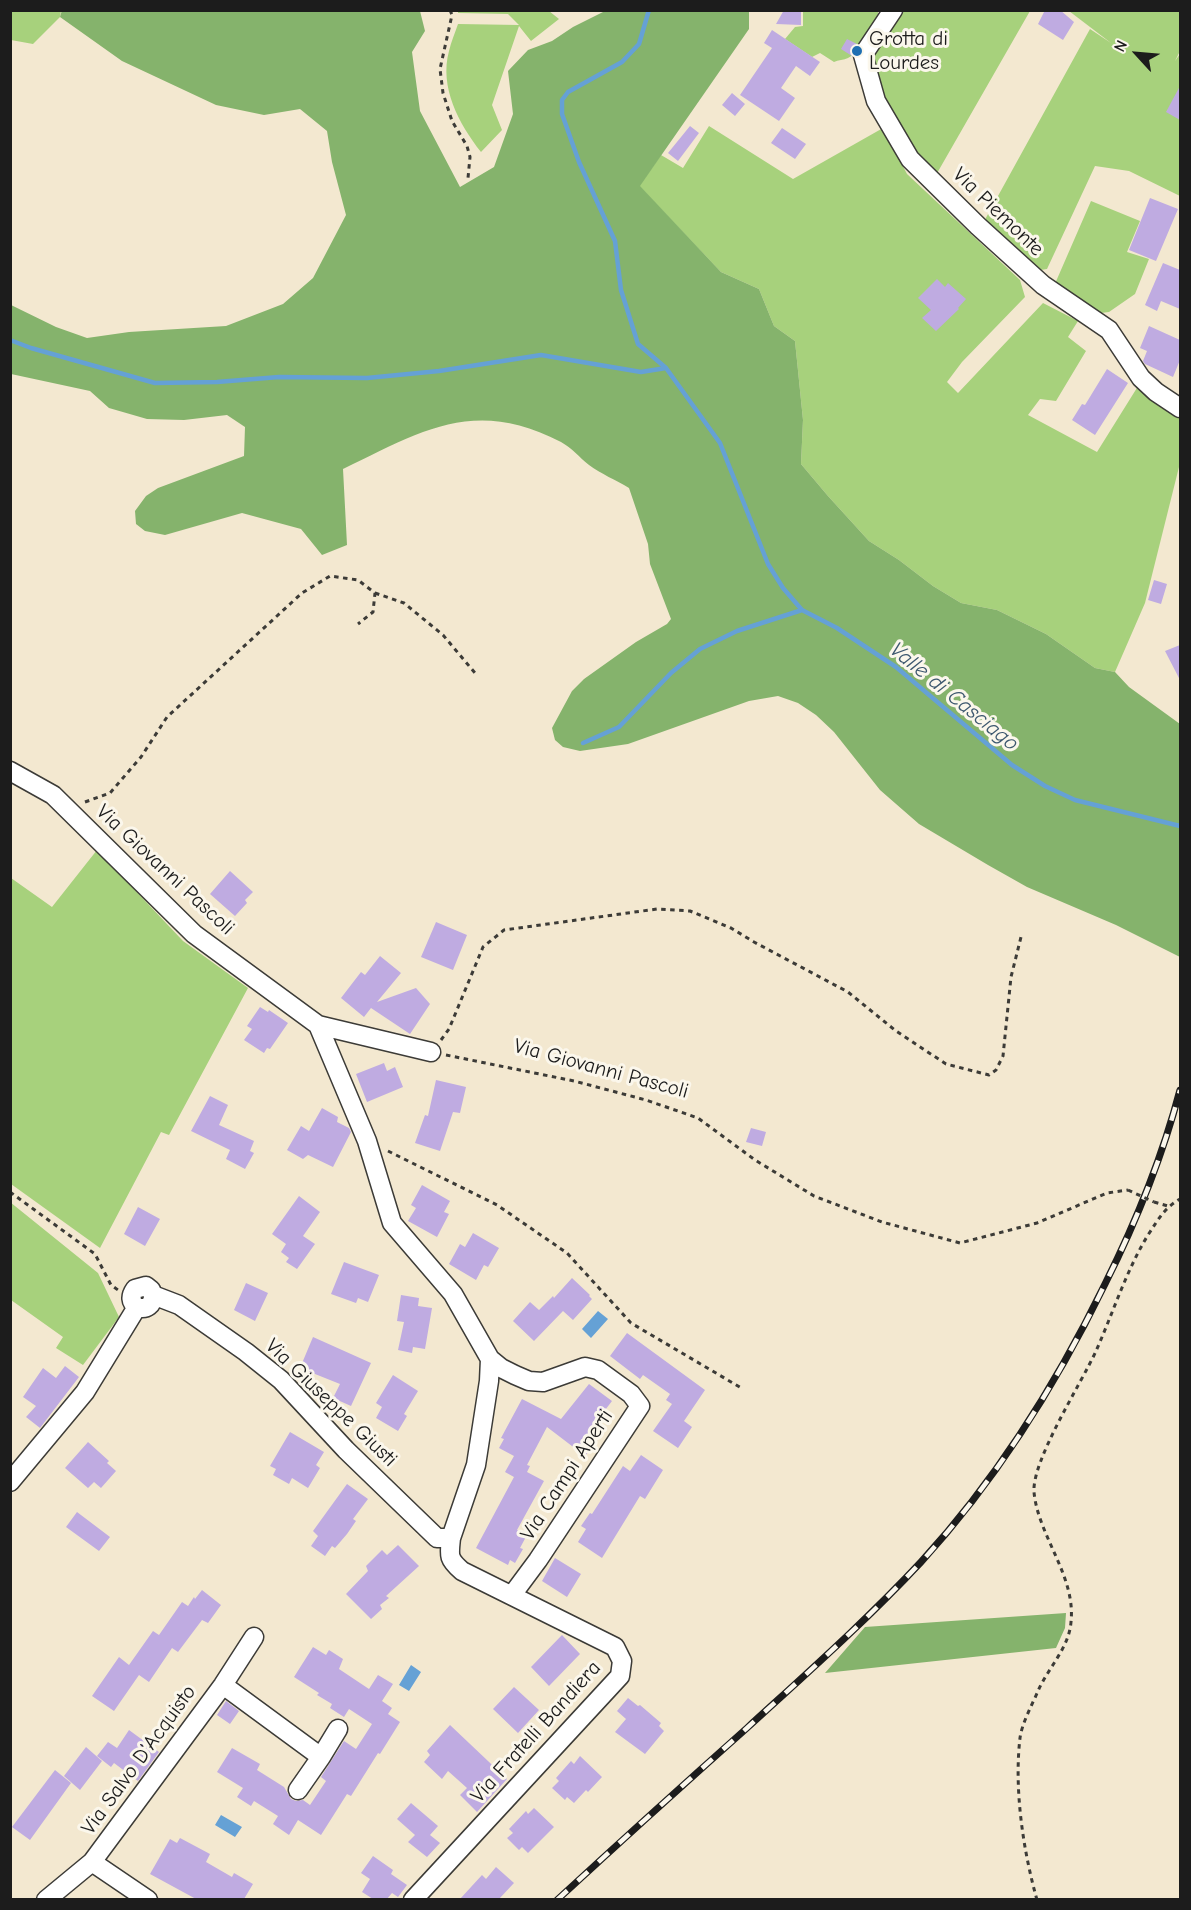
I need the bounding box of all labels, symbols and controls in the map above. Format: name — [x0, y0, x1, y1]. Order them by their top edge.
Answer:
north arrow — [1107, 24, 1167, 84]
place label: Grotta di Lourdes — [869, 26, 948, 76]
text: N — [1110, 37, 1131, 55]
marker: Grotta di Lourdes — [850, 44, 864, 58]
street label: Via Piemonte — [947, 162, 1049, 262]
water label: Valle di Casciago — [884, 637, 1024, 757]
street label: Via Giovanni Pascoli — [91, 799, 239, 941]
street label: Via Giovanni Pascoli — [511, 1034, 691, 1104]
street label: Via Giuseppe Giusti — [260, 1334, 402, 1472]
street label: Via Campi Aperti — [515, 1405, 619, 1545]
street label: Via Fratelli Bandiera — [466, 1656, 606, 1808]
street label: Via Salvo D'Acquisto — [76, 1680, 202, 1840]

